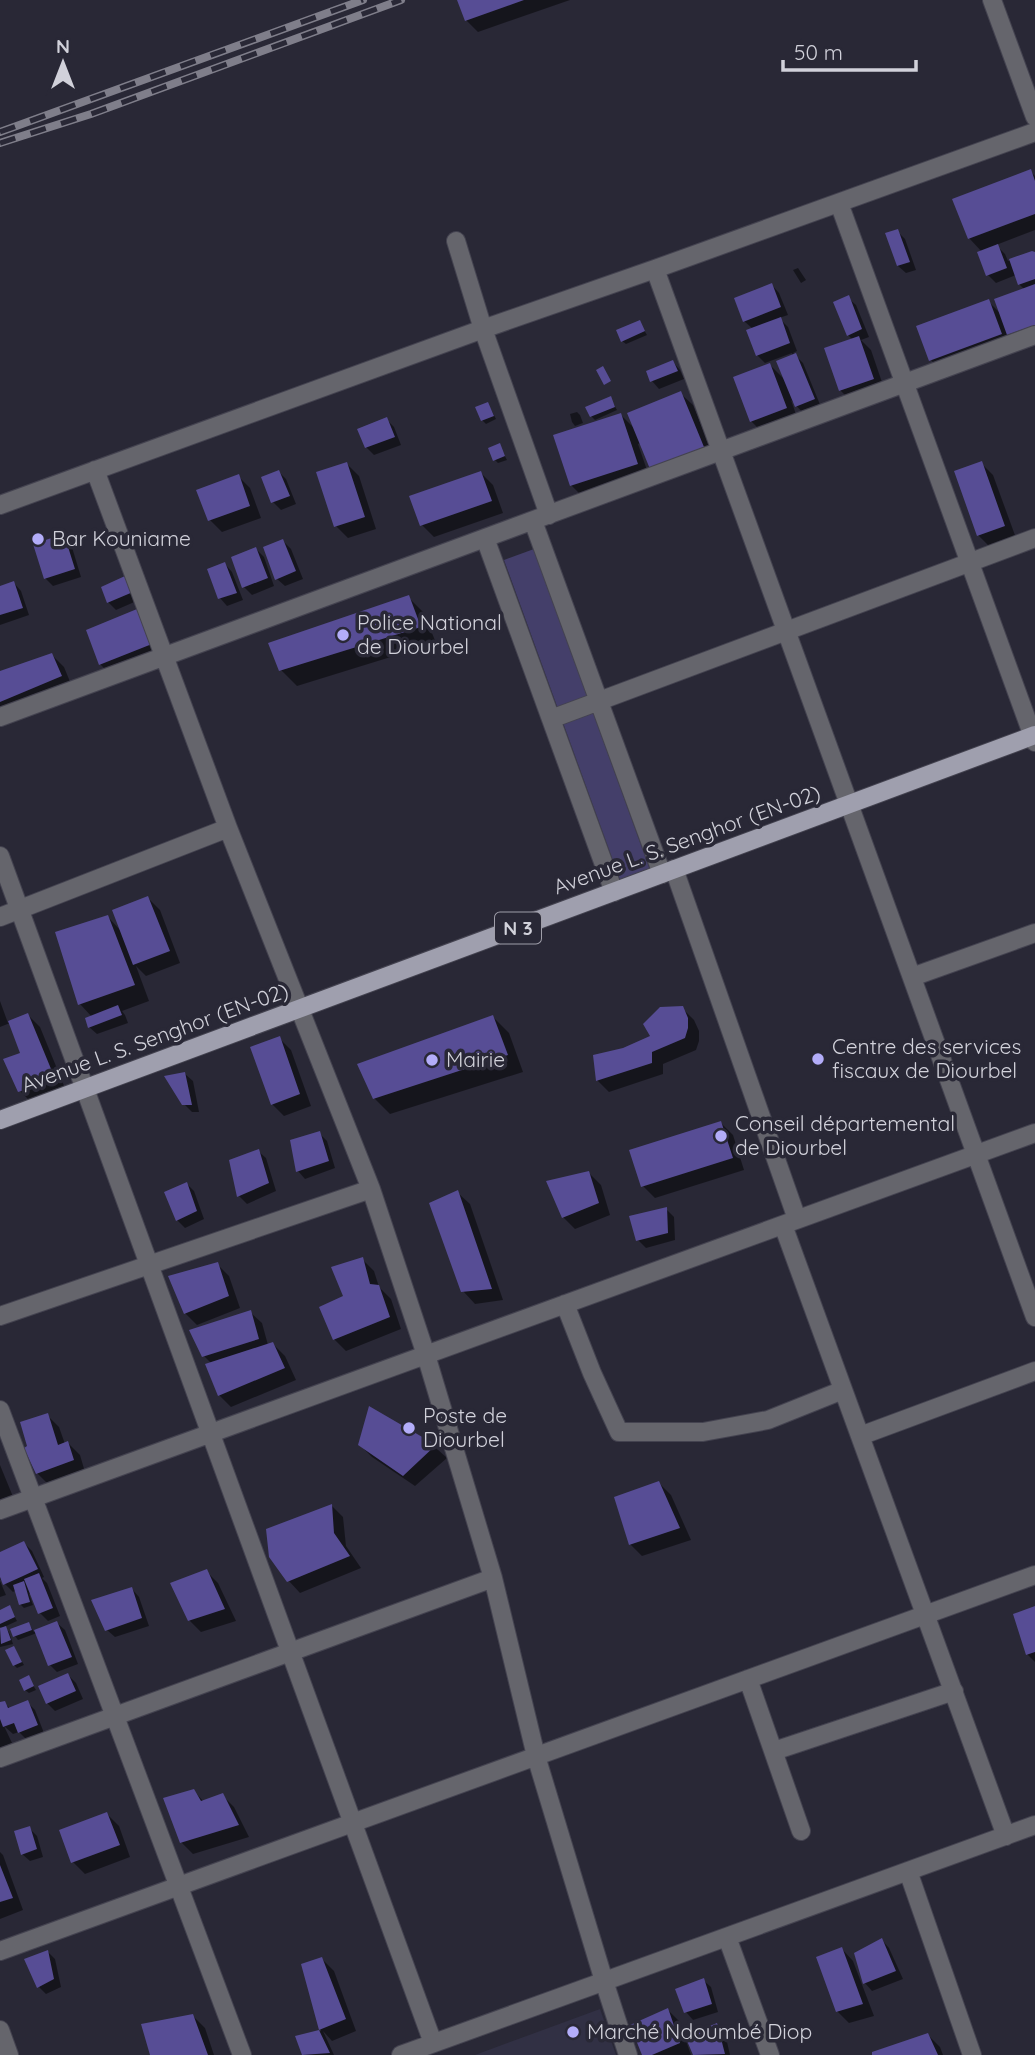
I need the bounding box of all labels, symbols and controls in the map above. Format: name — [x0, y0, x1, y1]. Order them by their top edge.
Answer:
north arrow — [28, 28, 98, 98]
scale bar — [783, 28, 916, 72]
text: N — [56, 34, 70, 58]
text: 50 m — [794, 39, 843, 65]
place label: Bar Kouniame — [52, 525, 191, 551]
marker: Bar Kouniame — [30, 531, 46, 547]
place label: Police National de Diourbel — [357, 609, 502, 659]
marker: Police National de Diourbel — [335, 627, 351, 643]
street label: Avenue L. S. Senghor (EN-02) — [550, 779, 824, 900]
road number: N 3 — [495, 912, 541, 944]
street label: Avenue L. S. Senghor (EN-02) — [18, 977, 292, 1098]
place label: Centre des services fiscaux de Diourbel — [832, 1033, 1021, 1083]
place label: Mairie — [446, 1046, 505, 1072]
marker: Centre des services fiscaux de Diourbel — [810, 1051, 826, 1067]
marker: Mairie — [424, 1052, 440, 1068]
place label: Conseil départemental de Diourbel — [735, 1110, 955, 1160]
marker: Conseil départemental de Diourbel — [713, 1128, 729, 1144]
place label: Poste de Diourbel — [423, 1402, 507, 1452]
marker: Poste de Diourbel — [401, 1420, 417, 1436]
place label: Marché Ndoumbé Diop — [587, 2018, 812, 2044]
marker: Marché Ndoumbé Diop — [565, 2024, 581, 2040]

